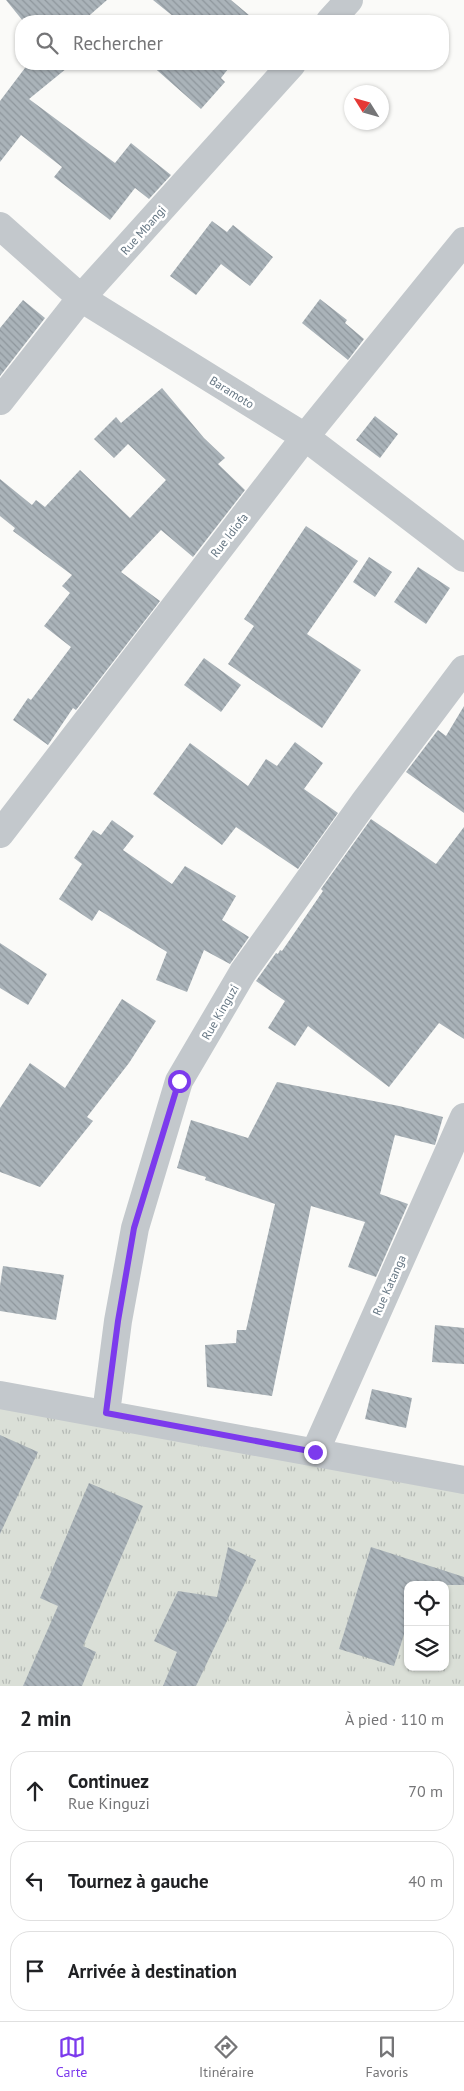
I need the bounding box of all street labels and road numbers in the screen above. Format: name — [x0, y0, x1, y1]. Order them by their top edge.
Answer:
street label: Rue Mbangi — [117, 202, 169, 258]
street label: Baramoto — [207, 373, 257, 411]
street label: Rue Idiofa — [207, 510, 251, 560]
street label: Rue Kinguzi — [198, 982, 242, 1042]
street label: Rue Katanga — [369, 1252, 409, 1318]

